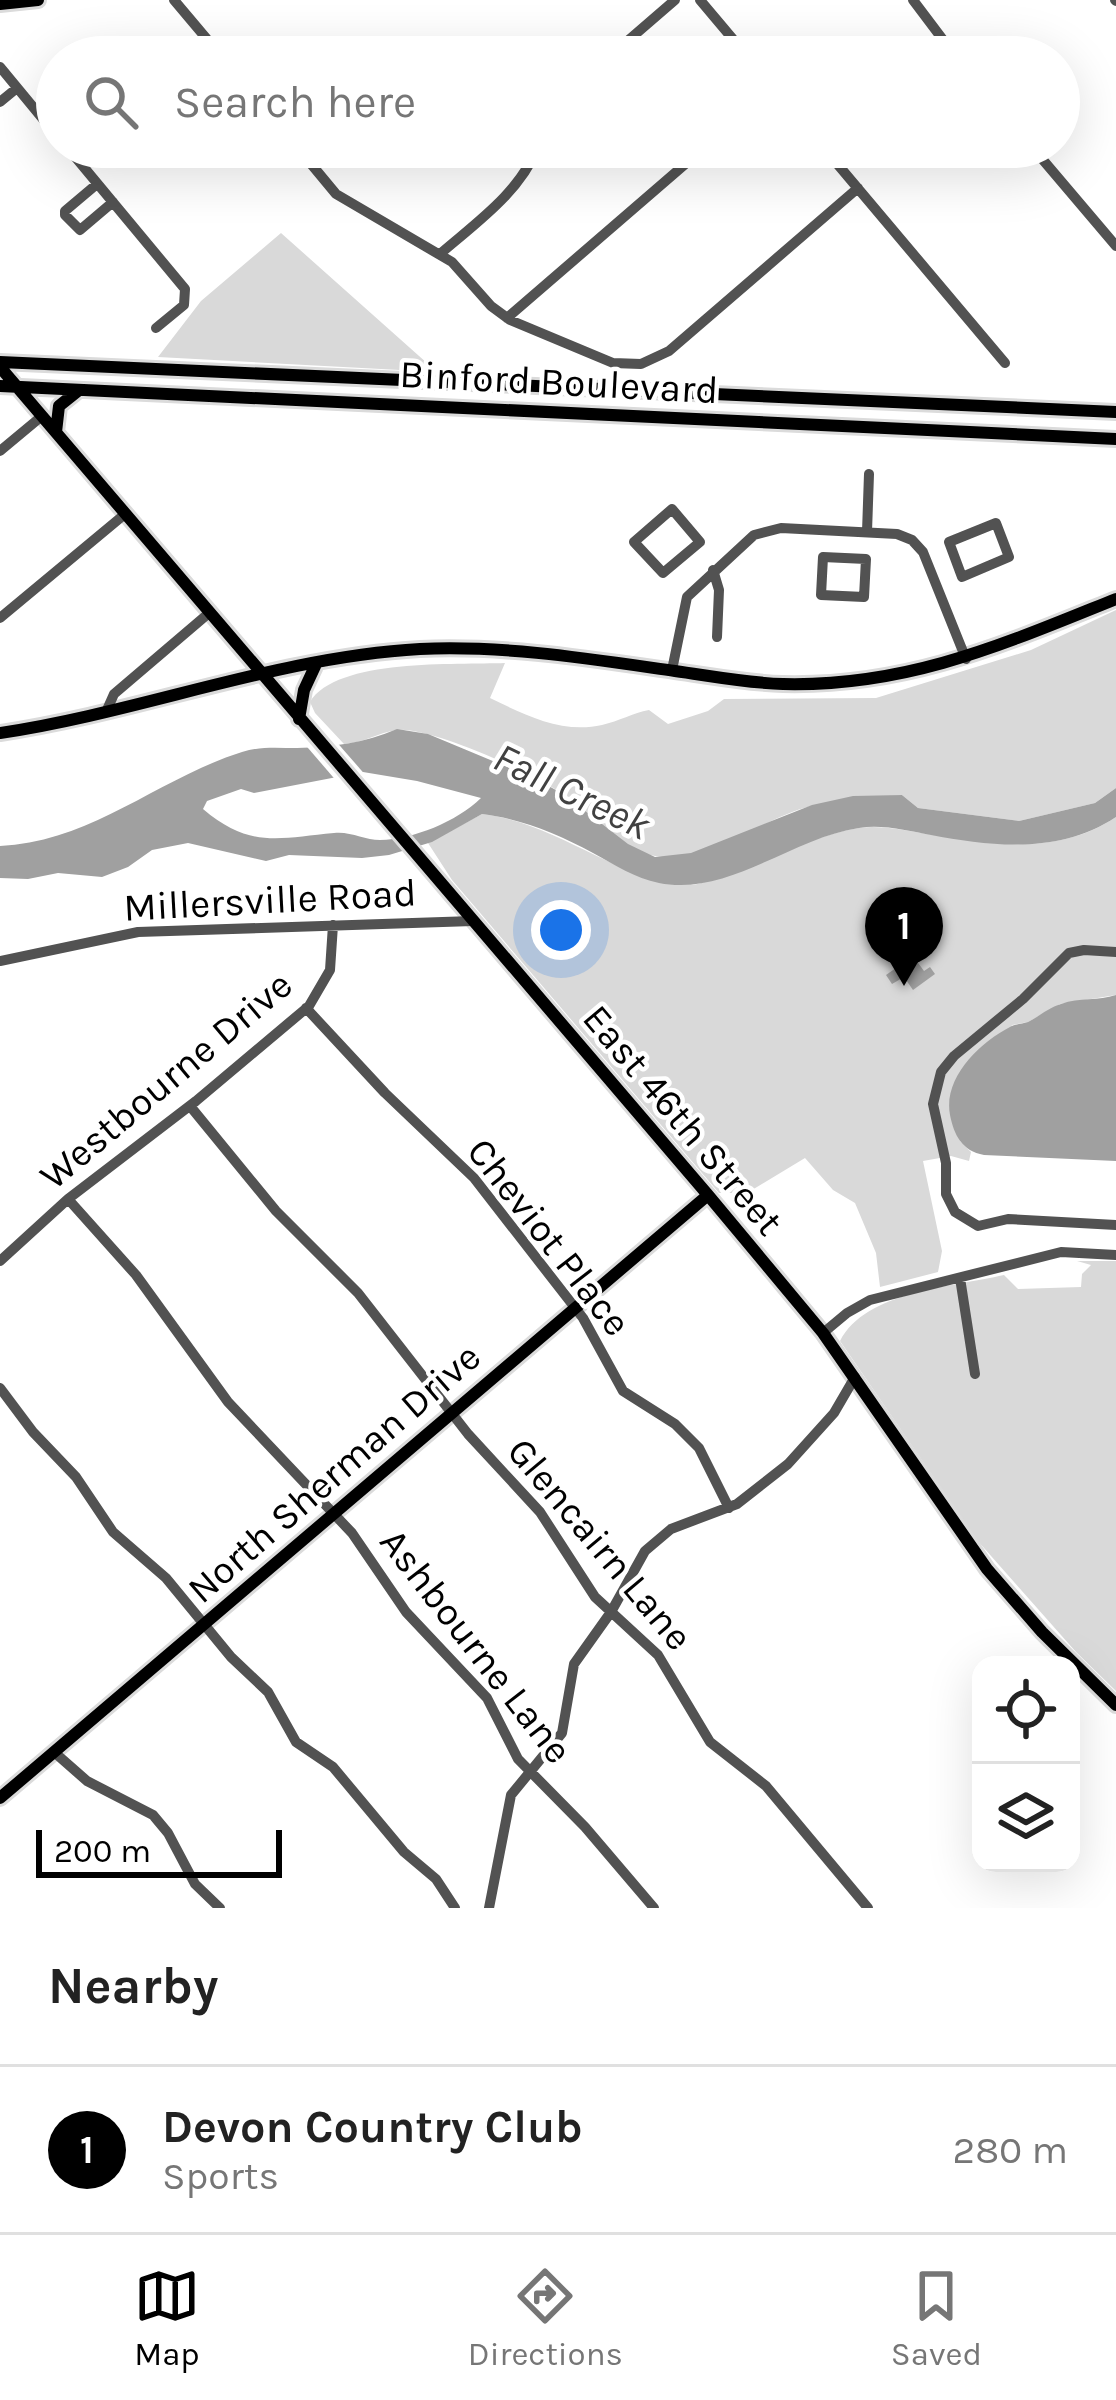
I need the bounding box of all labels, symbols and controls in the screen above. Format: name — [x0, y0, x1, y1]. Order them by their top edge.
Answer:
search box — [36, 36, 1080, 168]
icon: search — [78, 69, 144, 135]
text: Search here — [174, 76, 416, 128]
street label: Binford Boulevard — [399, 351, 719, 413]
water label: Fall Creek — [486, 732, 659, 851]
street label: Millersville Road — [122, 869, 418, 931]
pin: 1 — [865, 887, 943, 986]
your location — [531, 900, 591, 960]
street label: Westbourne Drive — [31, 961, 301, 1199]
street label: East 46th Street — [573, 996, 793, 1244]
street label: Cheviot Place — [458, 1129, 640, 1345]
street label: North Sherman Drive — [178, 1333, 490, 1613]
street label: Glencairn Lane — [498, 1428, 702, 1660]
street label: Ashbourne Lane — [370, 1520, 582, 1772]
map controls — [972, 1656, 1080, 1872]
button: locate — [972, 1656, 1080, 1764]
button: layers — [972, 1764, 1080, 1872]
scale bar — [36, 1824, 282, 1877]
text: 200 m — [54, 1832, 151, 1870]
text: Nearby — [48, 1956, 218, 2016]
text: Devon Country Club — [162, 2101, 583, 2153]
text: 1 — [80, 2127, 94, 2173]
text: 280 m — [953, 2127, 1068, 2173]
text: Sports — [162, 2153, 279, 2199]
tab: Map — [134, 2263, 200, 2373]
tab: Directions — [468, 2263, 623, 2373]
tab: Saved — [891, 2263, 982, 2373]

